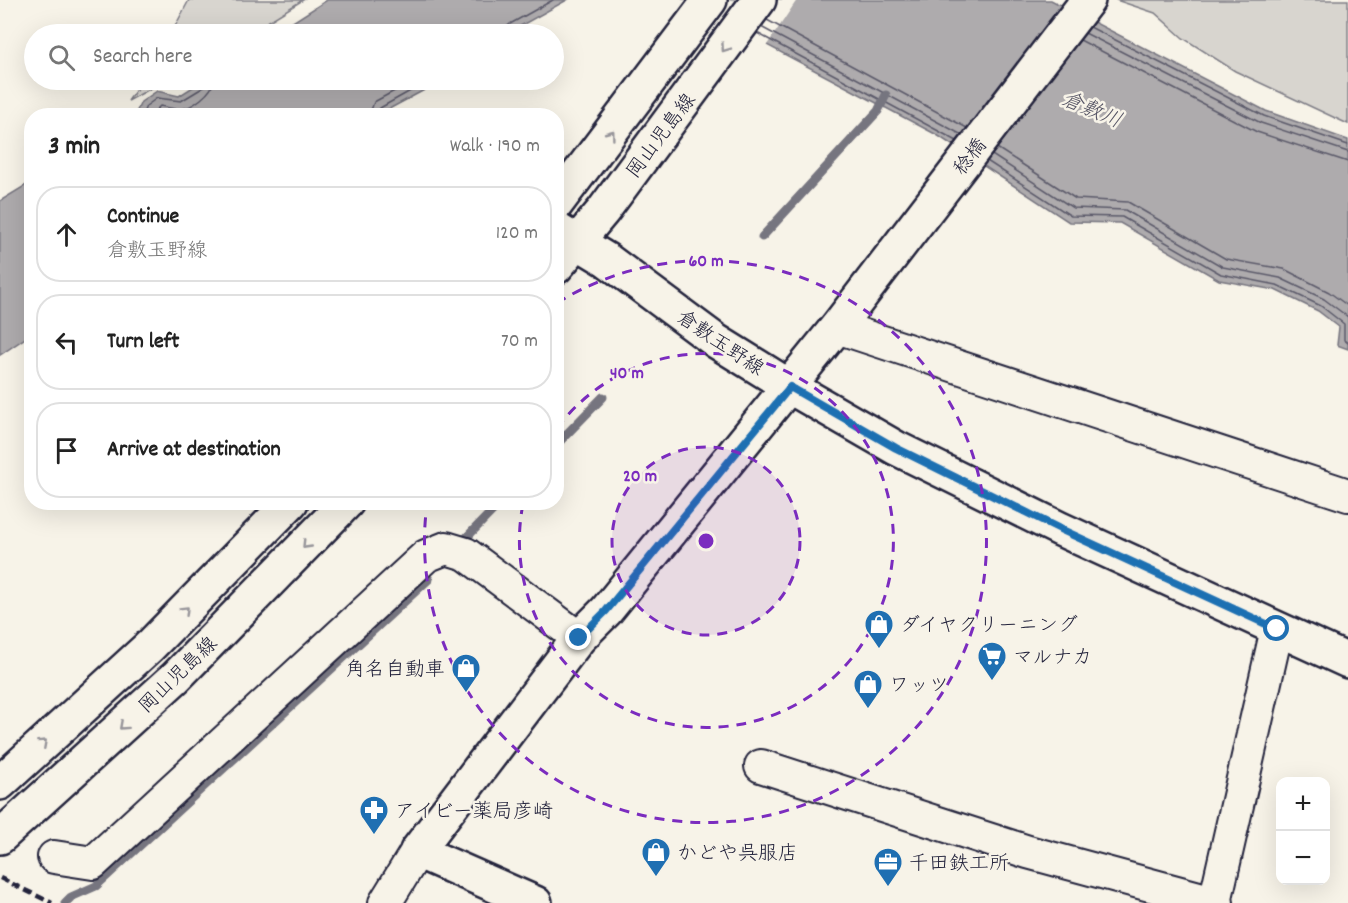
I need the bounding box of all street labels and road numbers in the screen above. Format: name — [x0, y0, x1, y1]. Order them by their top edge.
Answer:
street label: 岡山児島線 — [621, 88, 704, 185]
street label: 稔橋 — [948, 133, 995, 182]
street label: 倉敷玉野線 — [670, 305, 769, 384]
street label: 岡山児島線 — [133, 631, 225, 721]

